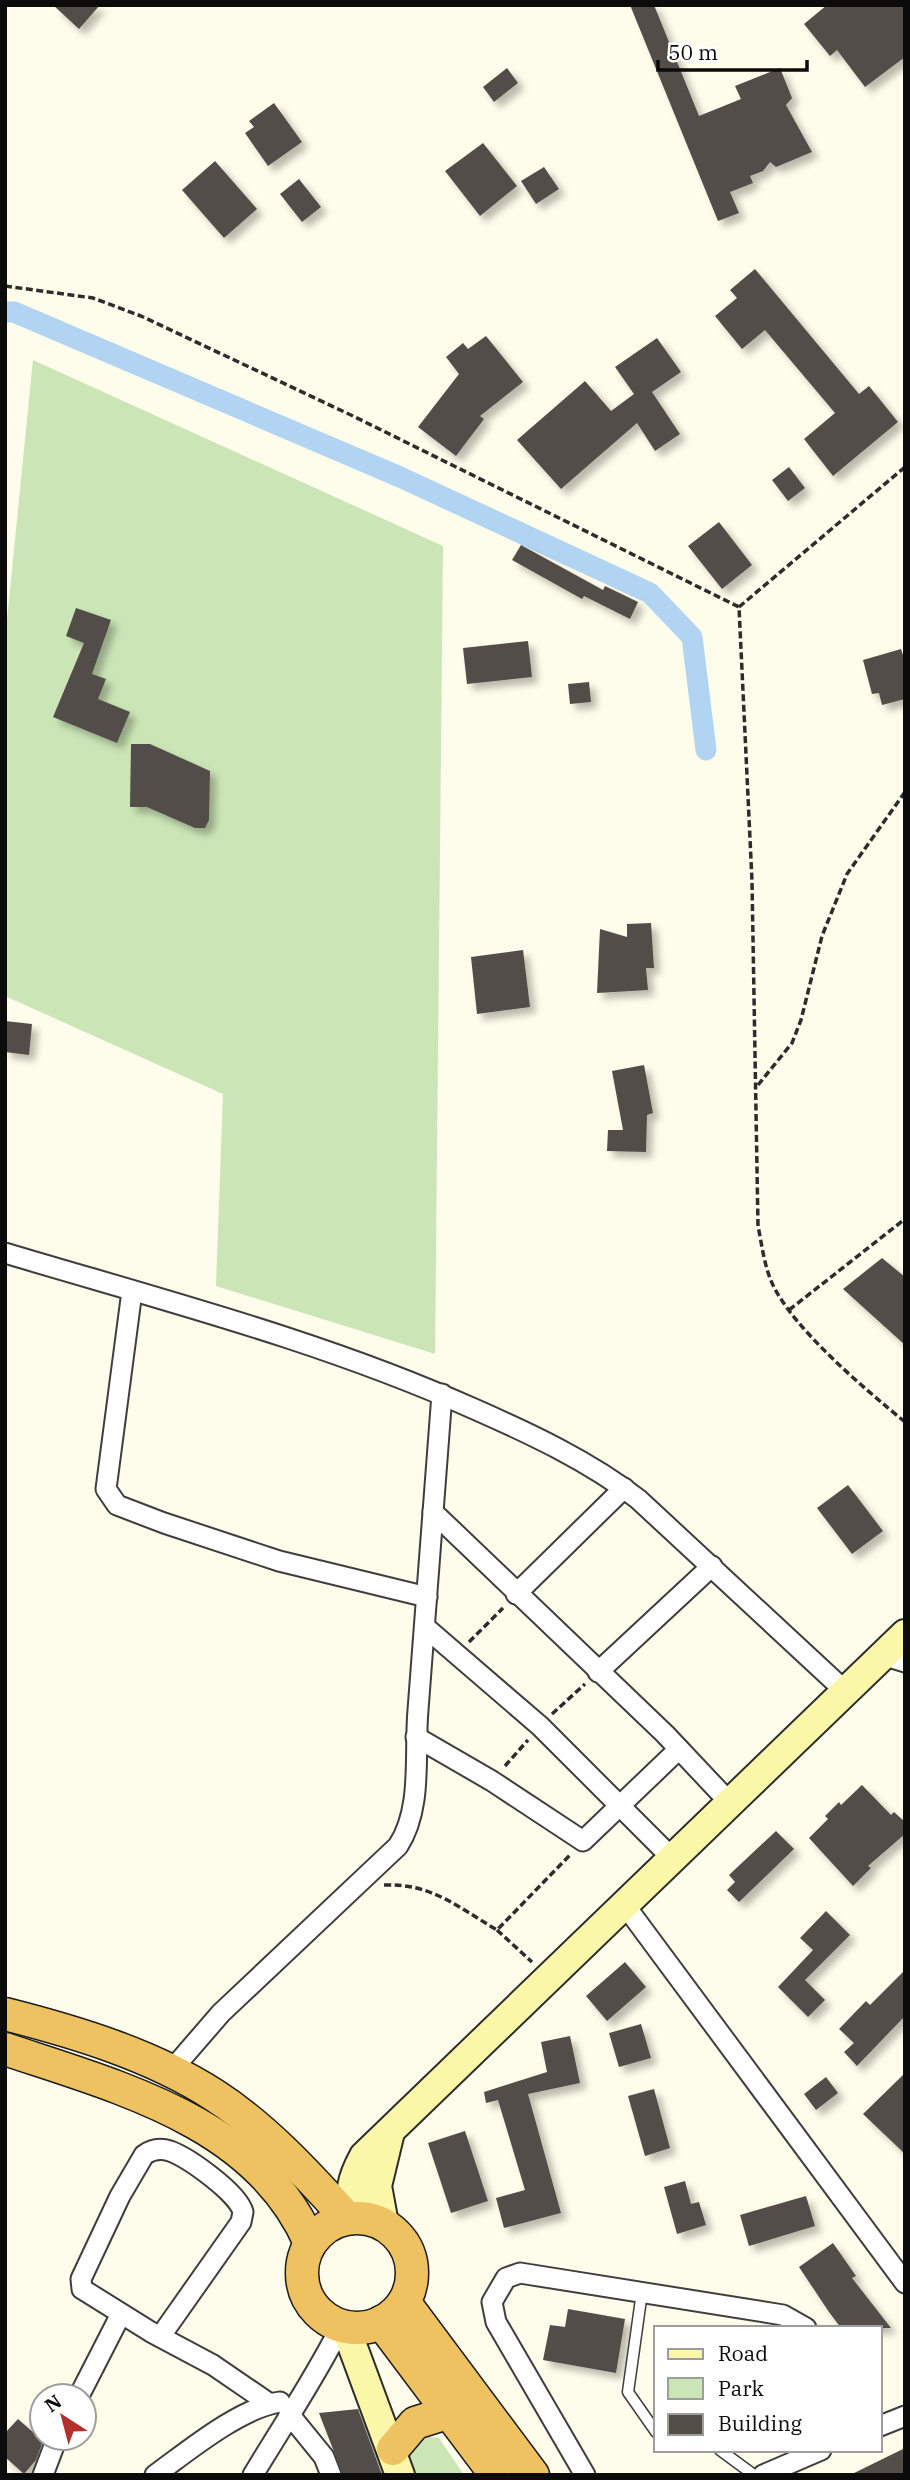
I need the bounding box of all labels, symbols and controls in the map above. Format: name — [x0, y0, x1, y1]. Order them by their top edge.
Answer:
scale bar — [658, 28, 807, 72]
text: 50 m — [668, 38, 718, 66]
legend — [654, 2326, 882, 2452]
text: Road — [718, 2339, 768, 2367]
text: Park — [718, 2374, 765, 2402]
north arrow — [28, 2382, 98, 2452]
text: N — [40, 2389, 66, 2417]
text: Building — [718, 2409, 803, 2437]

